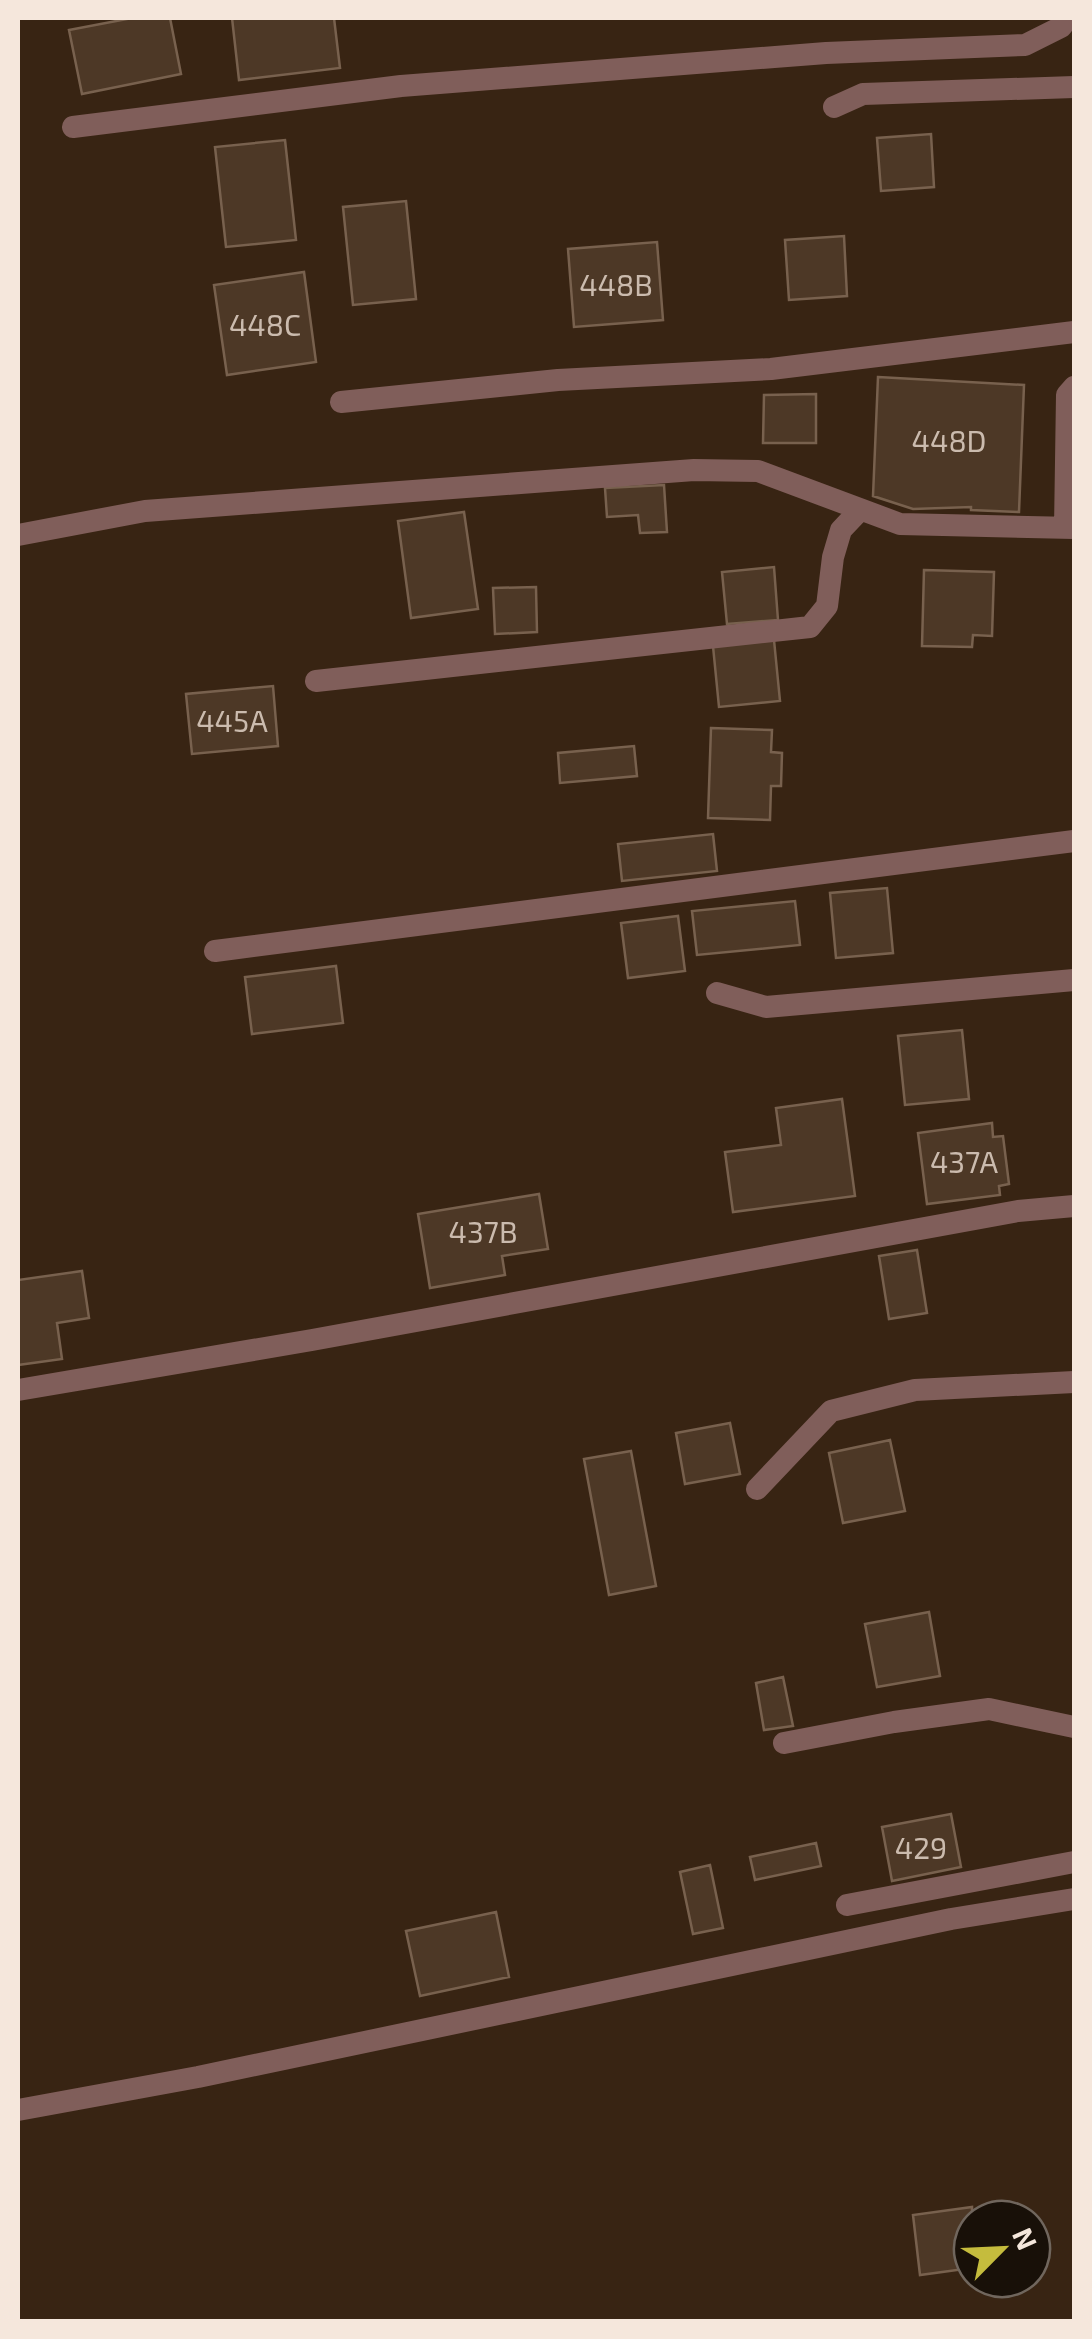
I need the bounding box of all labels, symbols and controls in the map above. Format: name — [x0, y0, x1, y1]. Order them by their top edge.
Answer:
house number: 448B — [579, 266, 653, 302]
house number: 448C — [229, 306, 301, 342]
house number: 448D — [911, 422, 987, 458]
house number: 445A — [196, 702, 268, 738]
house number: 437A — [930, 1143, 998, 1179]
house number: 437B — [448, 1213, 518, 1249]
house number: 429 — [895, 1829, 947, 1865]
north arrow — [952, 2199, 1052, 2299]
text: N — [1006, 2222, 1045, 2255]

